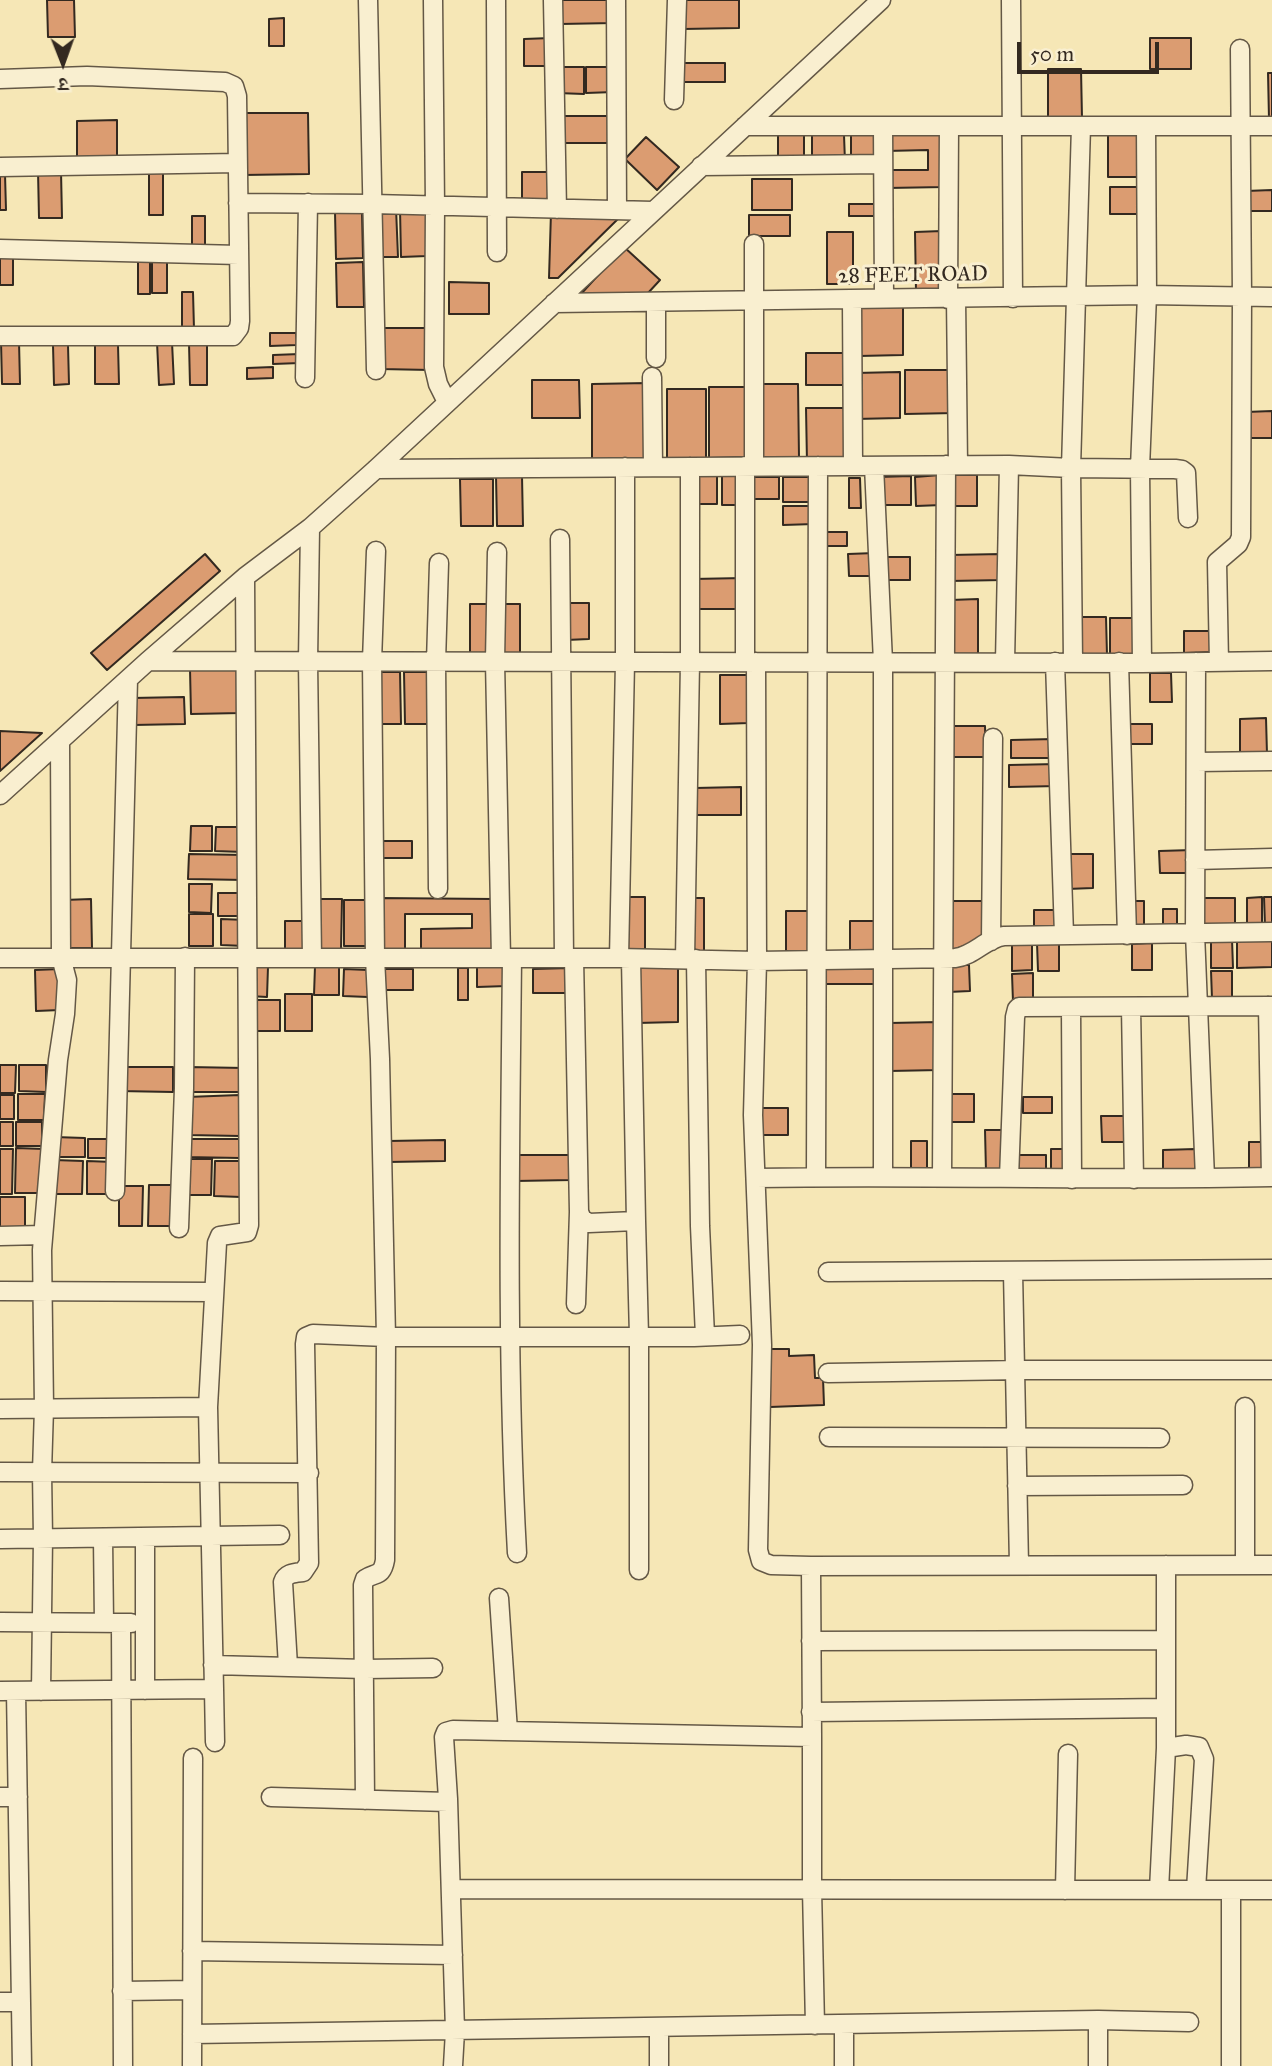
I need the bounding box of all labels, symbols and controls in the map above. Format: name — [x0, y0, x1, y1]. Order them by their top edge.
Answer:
north arrow — [28, 28, 98, 98]
scale bar — [1020, 28, 1162, 72]
text: 50 m — [1030, 41, 1074, 67]
text: उ — [58, 73, 68, 96]
street label: 28 FEET ROAD — [838, 262, 988, 290]

